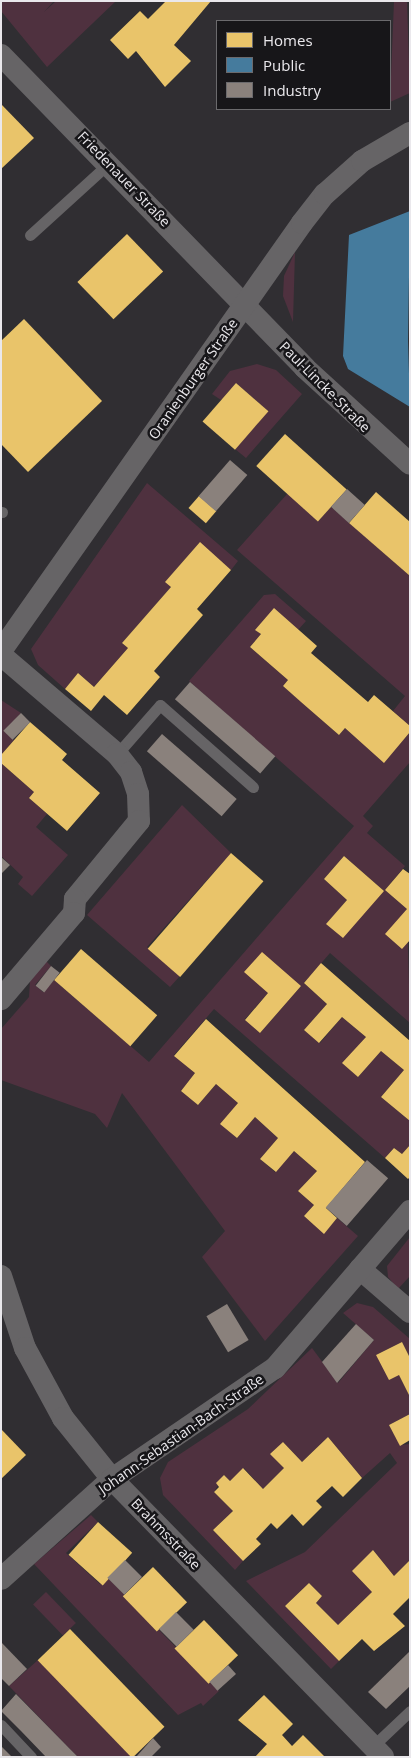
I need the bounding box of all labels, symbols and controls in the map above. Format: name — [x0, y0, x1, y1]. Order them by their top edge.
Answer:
legend — [216, 20, 391, 110]
text: Homes — [263, 30, 313, 50]
text: Public — [263, 55, 305, 75]
text: Industry — [263, 80, 321, 100]
street label: Friedenauer Straße — [74, 128, 174, 230]
street label: Oranienburger Straße — [145, 315, 241, 443]
street label: Paul-Lincke-Straße — [276, 338, 374, 436]
street label: Johann-Sebastian-Bach-Straße — [95, 1370, 267, 1498]
street label: Brahmsstraße — [128, 1495, 204, 1573]

